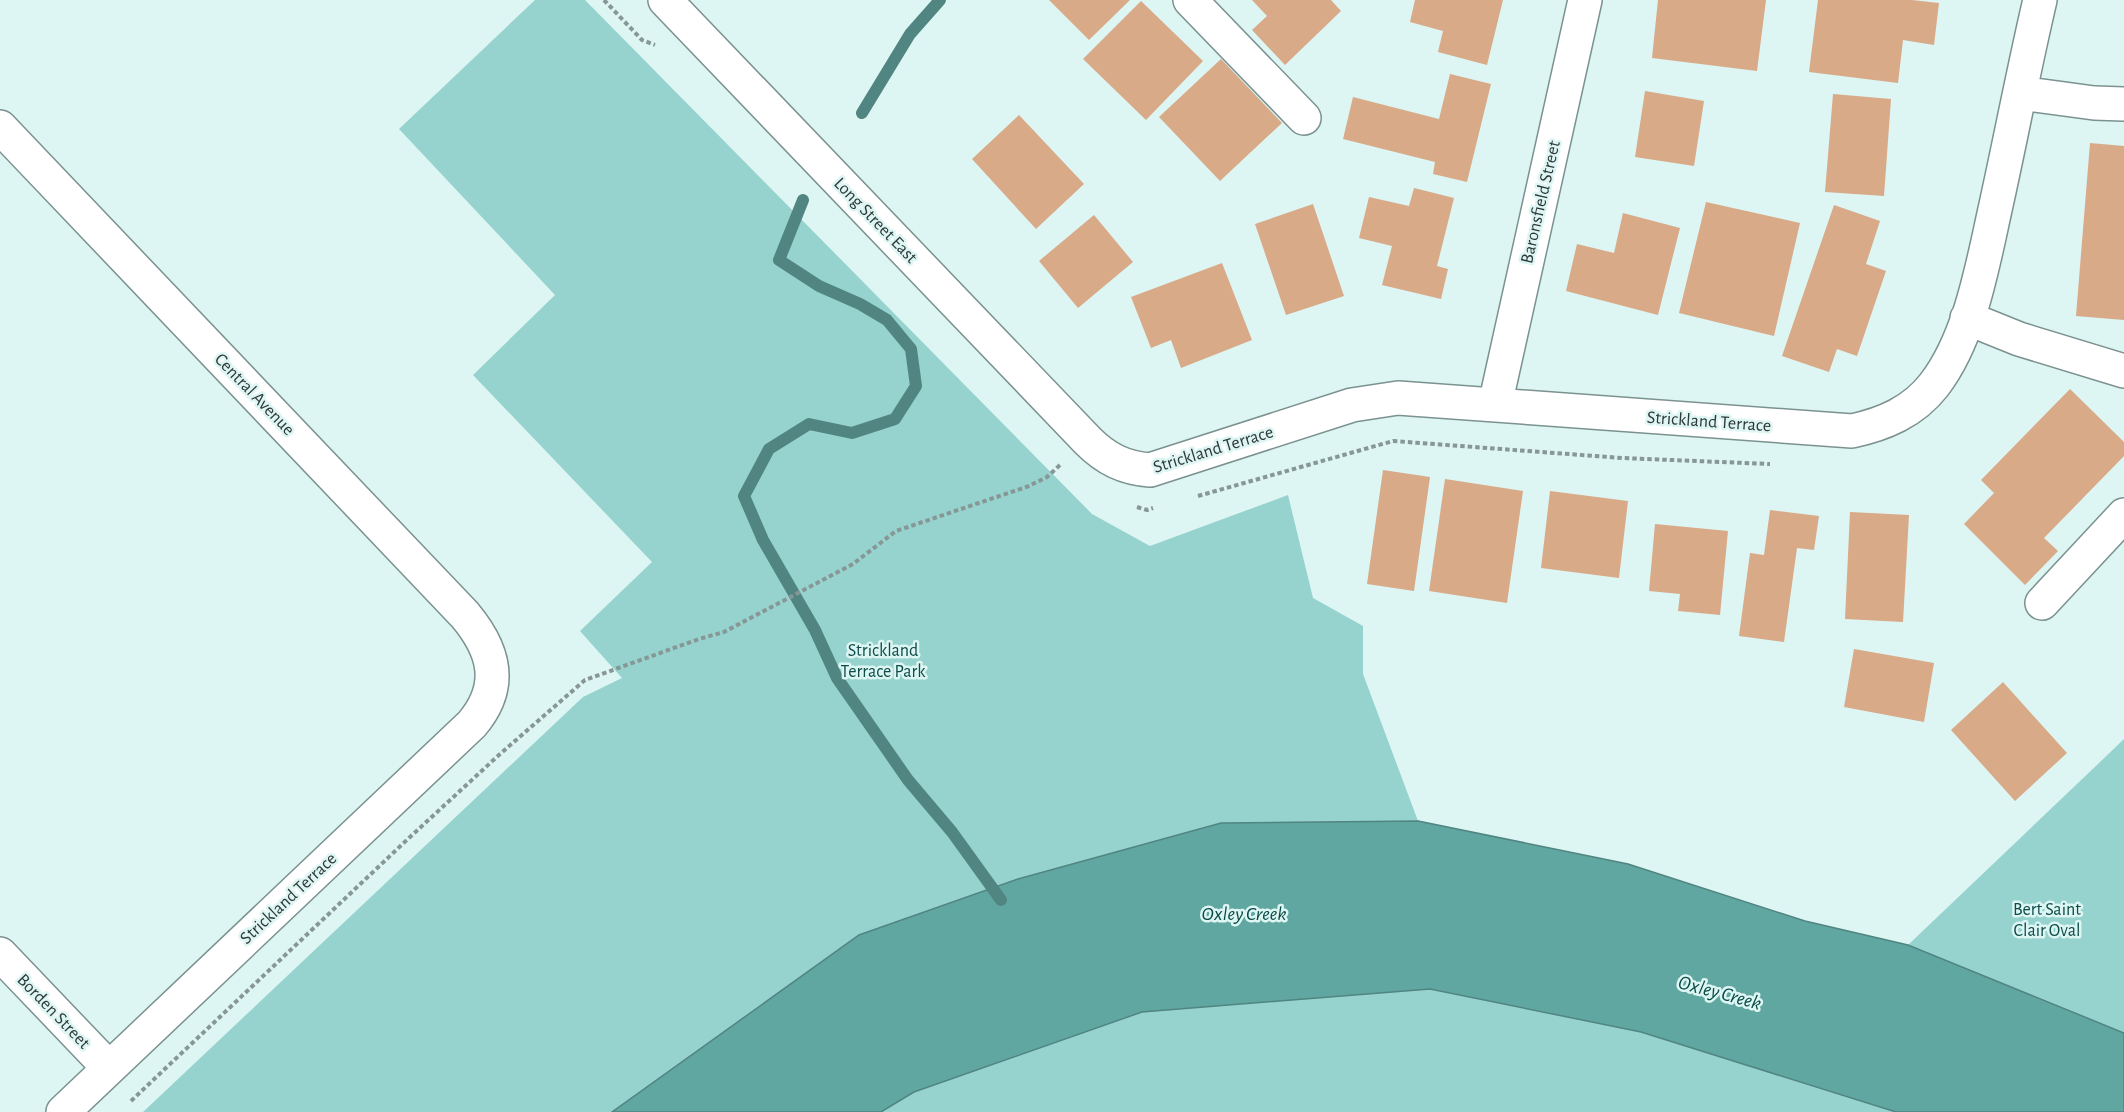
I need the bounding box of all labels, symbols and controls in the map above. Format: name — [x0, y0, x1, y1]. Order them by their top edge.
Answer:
street label: Baronsfield Street — [1518, 139, 1564, 265]
street label: Long Street East — [830, 174, 921, 267]
street label: Central Avenue — [211, 350, 298, 439]
street label: Strickland Terrace — [1646, 409, 1772, 435]
street label: Strickland Terrace — [1151, 423, 1276, 477]
park label: Strickland Terrace Park — [841, 642, 926, 681]
street label: Strickland Terrace — [237, 850, 340, 948]
park label: Bert Saint Clair Oval — [2013, 901, 2081, 940]
water label: Oxley Creek — [1201, 904, 1287, 924]
street label: Borden Street — [13, 971, 93, 1053]
water label: Oxley Creek — [1676, 972, 1763, 1014]

